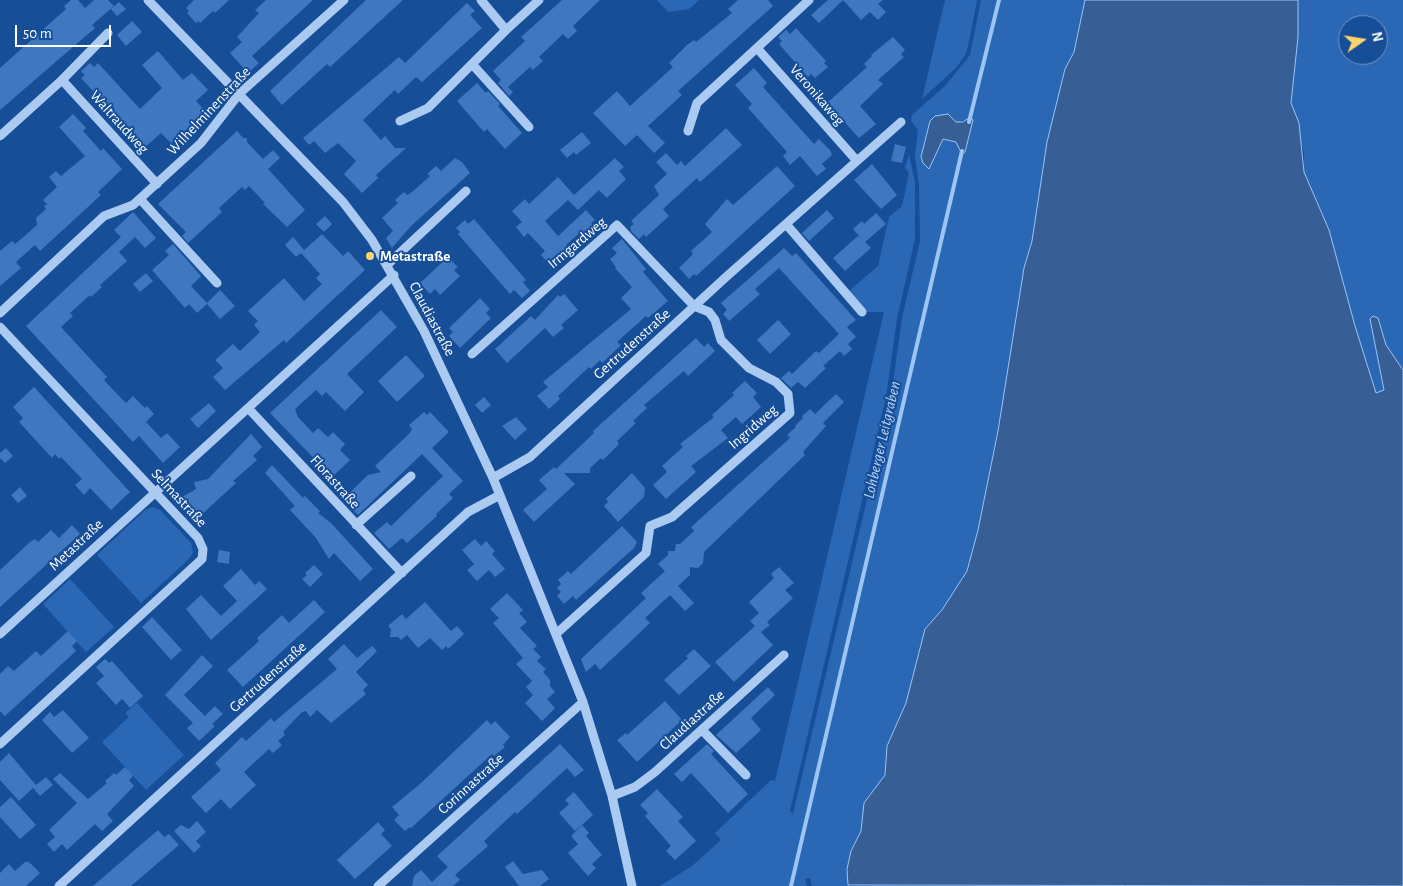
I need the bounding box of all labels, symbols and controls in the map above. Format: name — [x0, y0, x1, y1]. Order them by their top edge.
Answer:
scale bar — [18, 15, 114, 47]
north arrow — [1338, 15, 1388, 65]
text: 50 m — [23, 26, 52, 41]
text: N — [1369, 31, 1385, 43]
street label: Veronikaweg — [785, 61, 849, 129]
street label: Wilhelminenstraße — [163, 63, 255, 159]
street label: Waltraudweg — [86, 87, 152, 157]
street label: Irmgardweg — [544, 213, 610, 273]
place label: Metastraße — [380, 247, 450, 265]
marker: Metastraße — [364, 250, 376, 262]
street label: Claudiastraße — [405, 279, 459, 359]
street label: Gertrudenstraße — [590, 305, 674, 383]
water label: Lohberger Leitgraben — [859, 379, 905, 501]
street label: Ingridweg — [725, 401, 781, 453]
street label: Florastraße — [306, 451, 364, 513]
street label: Selmastraße — [147, 465, 211, 531]
street label: Metastraße — [45, 515, 107, 575]
street label: Gertrudenstraße — [226, 638, 310, 716]
street label: Claudiastraße — [656, 686, 728, 754]
street label: Corinnastraße — [434, 750, 508, 818]

